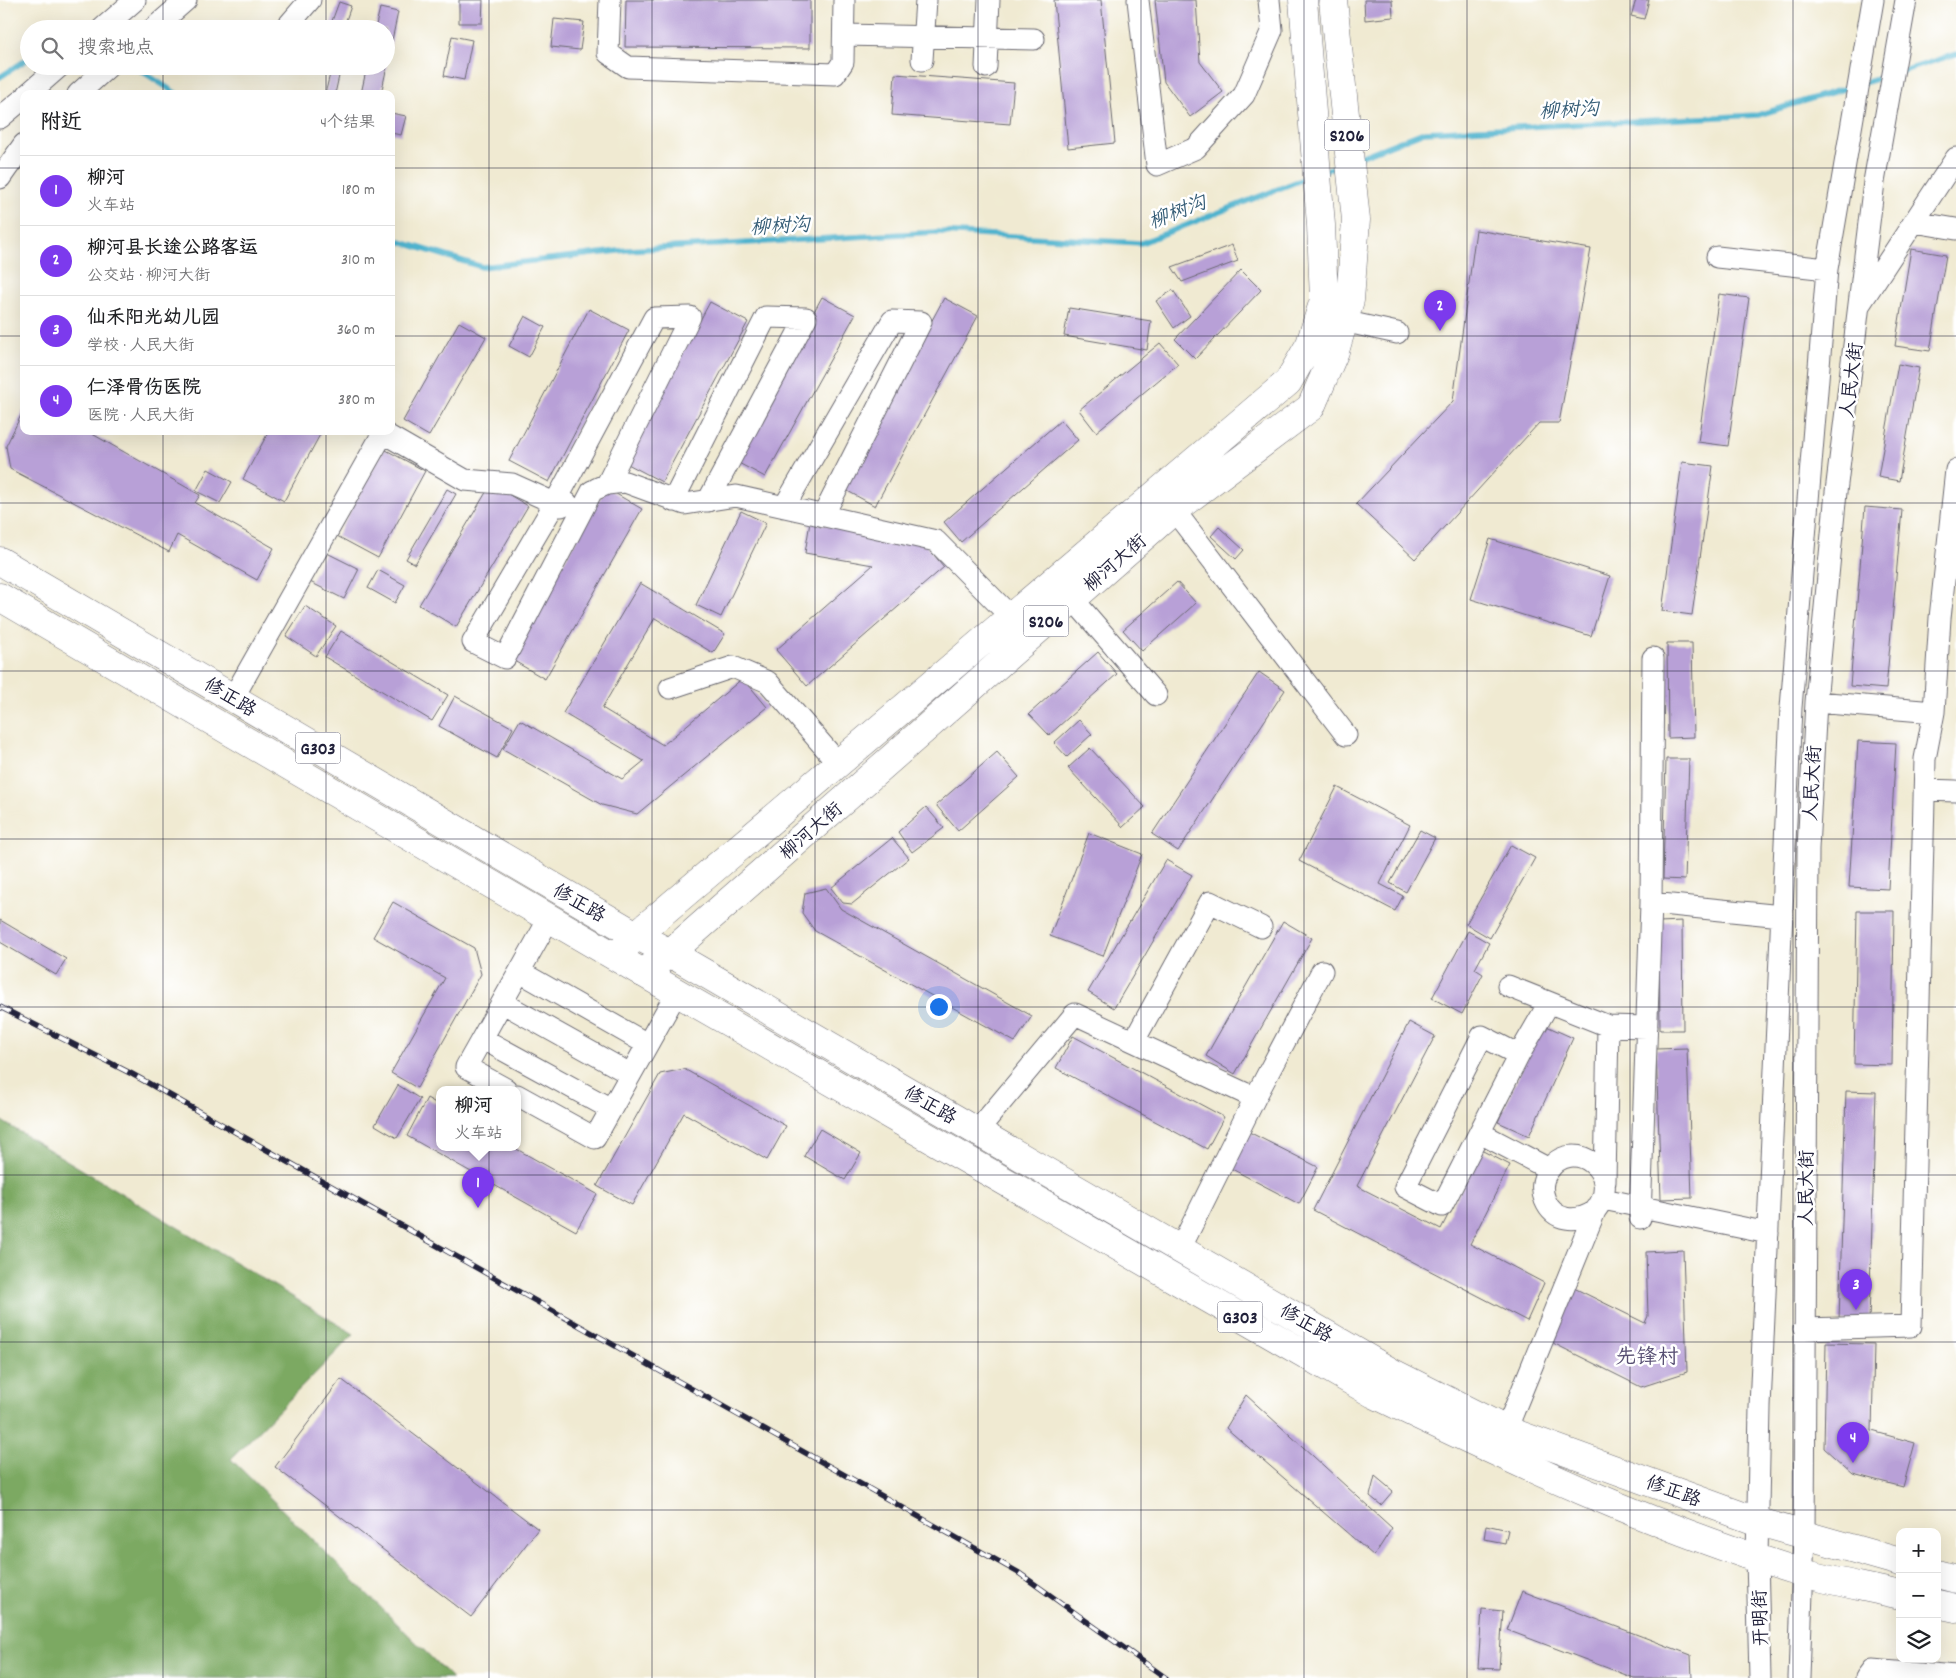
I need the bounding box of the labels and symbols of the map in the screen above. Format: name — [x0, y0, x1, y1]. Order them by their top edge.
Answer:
water label: 柳树沟 — [1538, 96, 1602, 128]
road number: S206 — [1324, 120, 1370, 150]
water label: 柳树沟 — [1145, 189, 1213, 238]
water label: 柳树沟 — [749, 212, 813, 244]
pin: 2 — [1424, 290, 1456, 331]
street label: 人民大街 — [1835, 341, 1872, 420]
street label: 柳河大街 — [1079, 530, 1154, 600]
road number: S206 — [1024, 606, 1068, 636]
street label: 修正路 — [198, 673, 261, 725]
road number: G303 — [296, 732, 340, 764]
street label: 人民大街 — [1799, 745, 1830, 822]
street label: 柳河大街 — [775, 798, 850, 868]
street label: 修正路 — [547, 879, 610, 931]
your location — [926, 994, 952, 1020]
street label: 修正路 — [898, 1081, 961, 1133]
street label: 人民大街 — [1795, 1150, 1822, 1226]
pin: 1 — [462, 1167, 494, 1208]
pin: 3 — [1840, 1269, 1872, 1310]
street label: 修正路 — [1274, 1299, 1337, 1351]
road number: G303 — [1218, 1301, 1262, 1332]
district label: 先锋村 — [1616, 1344, 1679, 1374]
pin: 4 — [1837, 1422, 1869, 1463]
street label: 修正路 — [1641, 1471, 1704, 1516]
street label: 开明街 — [1748, 1589, 1777, 1647]

